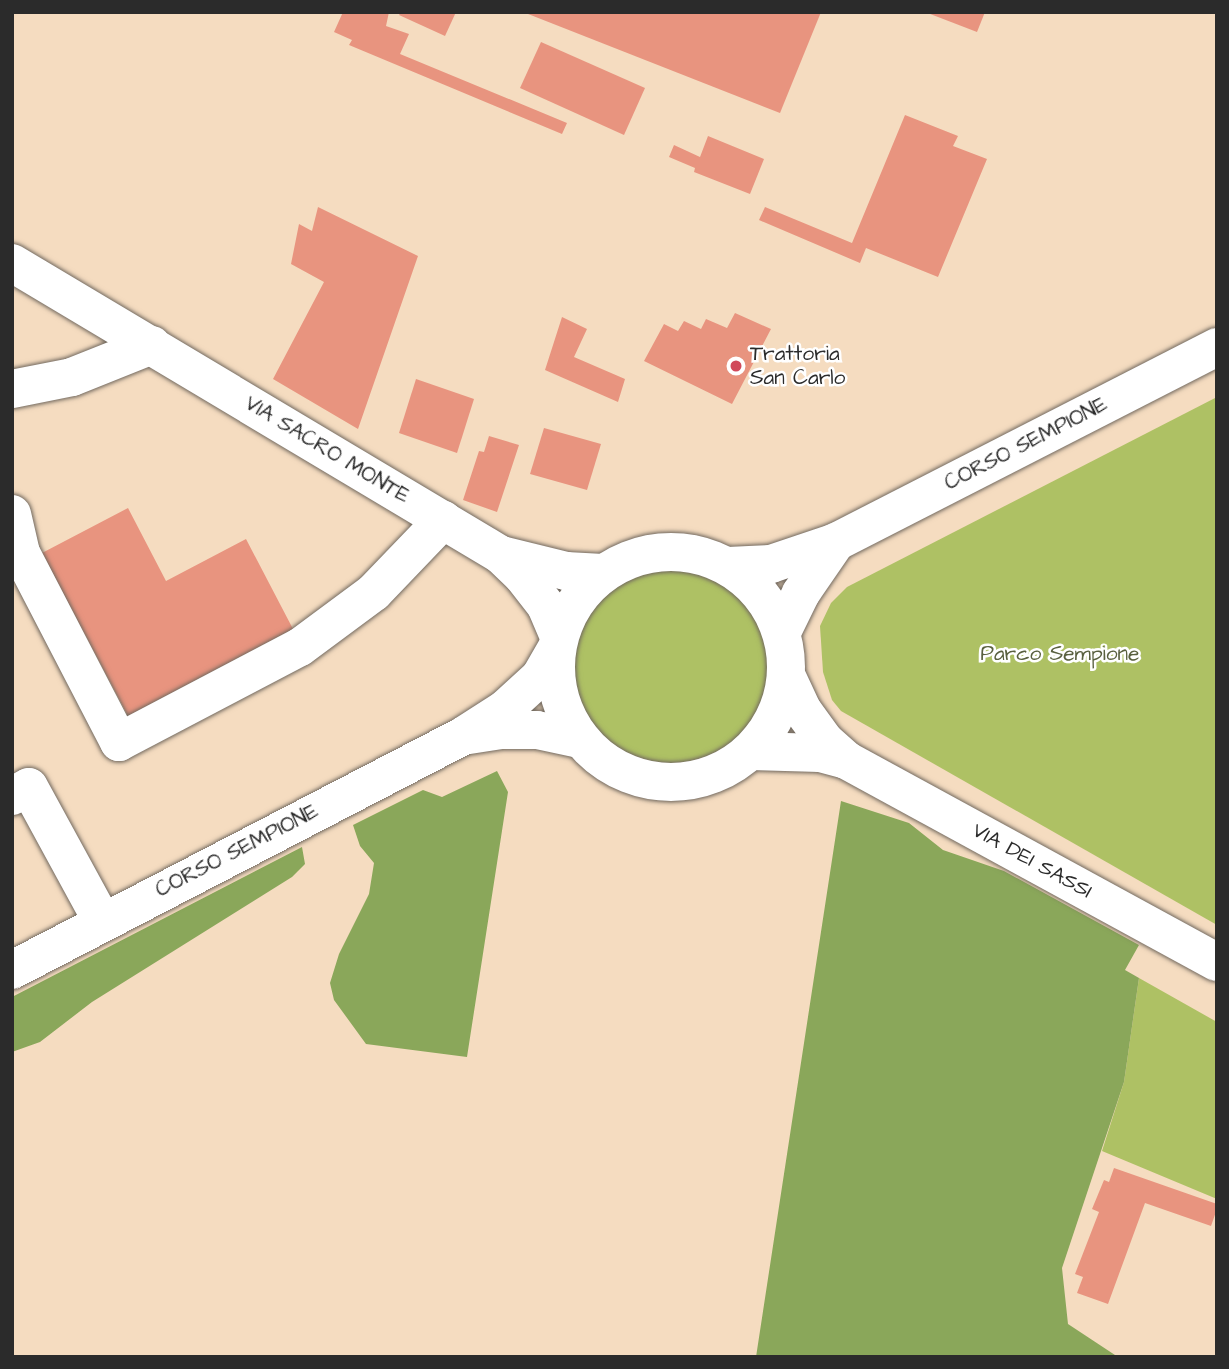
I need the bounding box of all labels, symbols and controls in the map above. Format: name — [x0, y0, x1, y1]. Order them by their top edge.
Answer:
place label: Trattoria San Carlo — [750, 341, 845, 391]
marker: Trattoria San Carlo — [728, 358, 744, 374]
street label: VIA SACRO MONTE — [240, 391, 414, 509]
street label: CORSO SEMPIONE — [940, 392, 1112, 496]
park label: Parco Sempione — [981, 641, 1139, 667]
street label: CORSO SEMPIONE — [151, 799, 323, 903]
street label: VIA DEI SASSI — [968, 818, 1096, 904]

